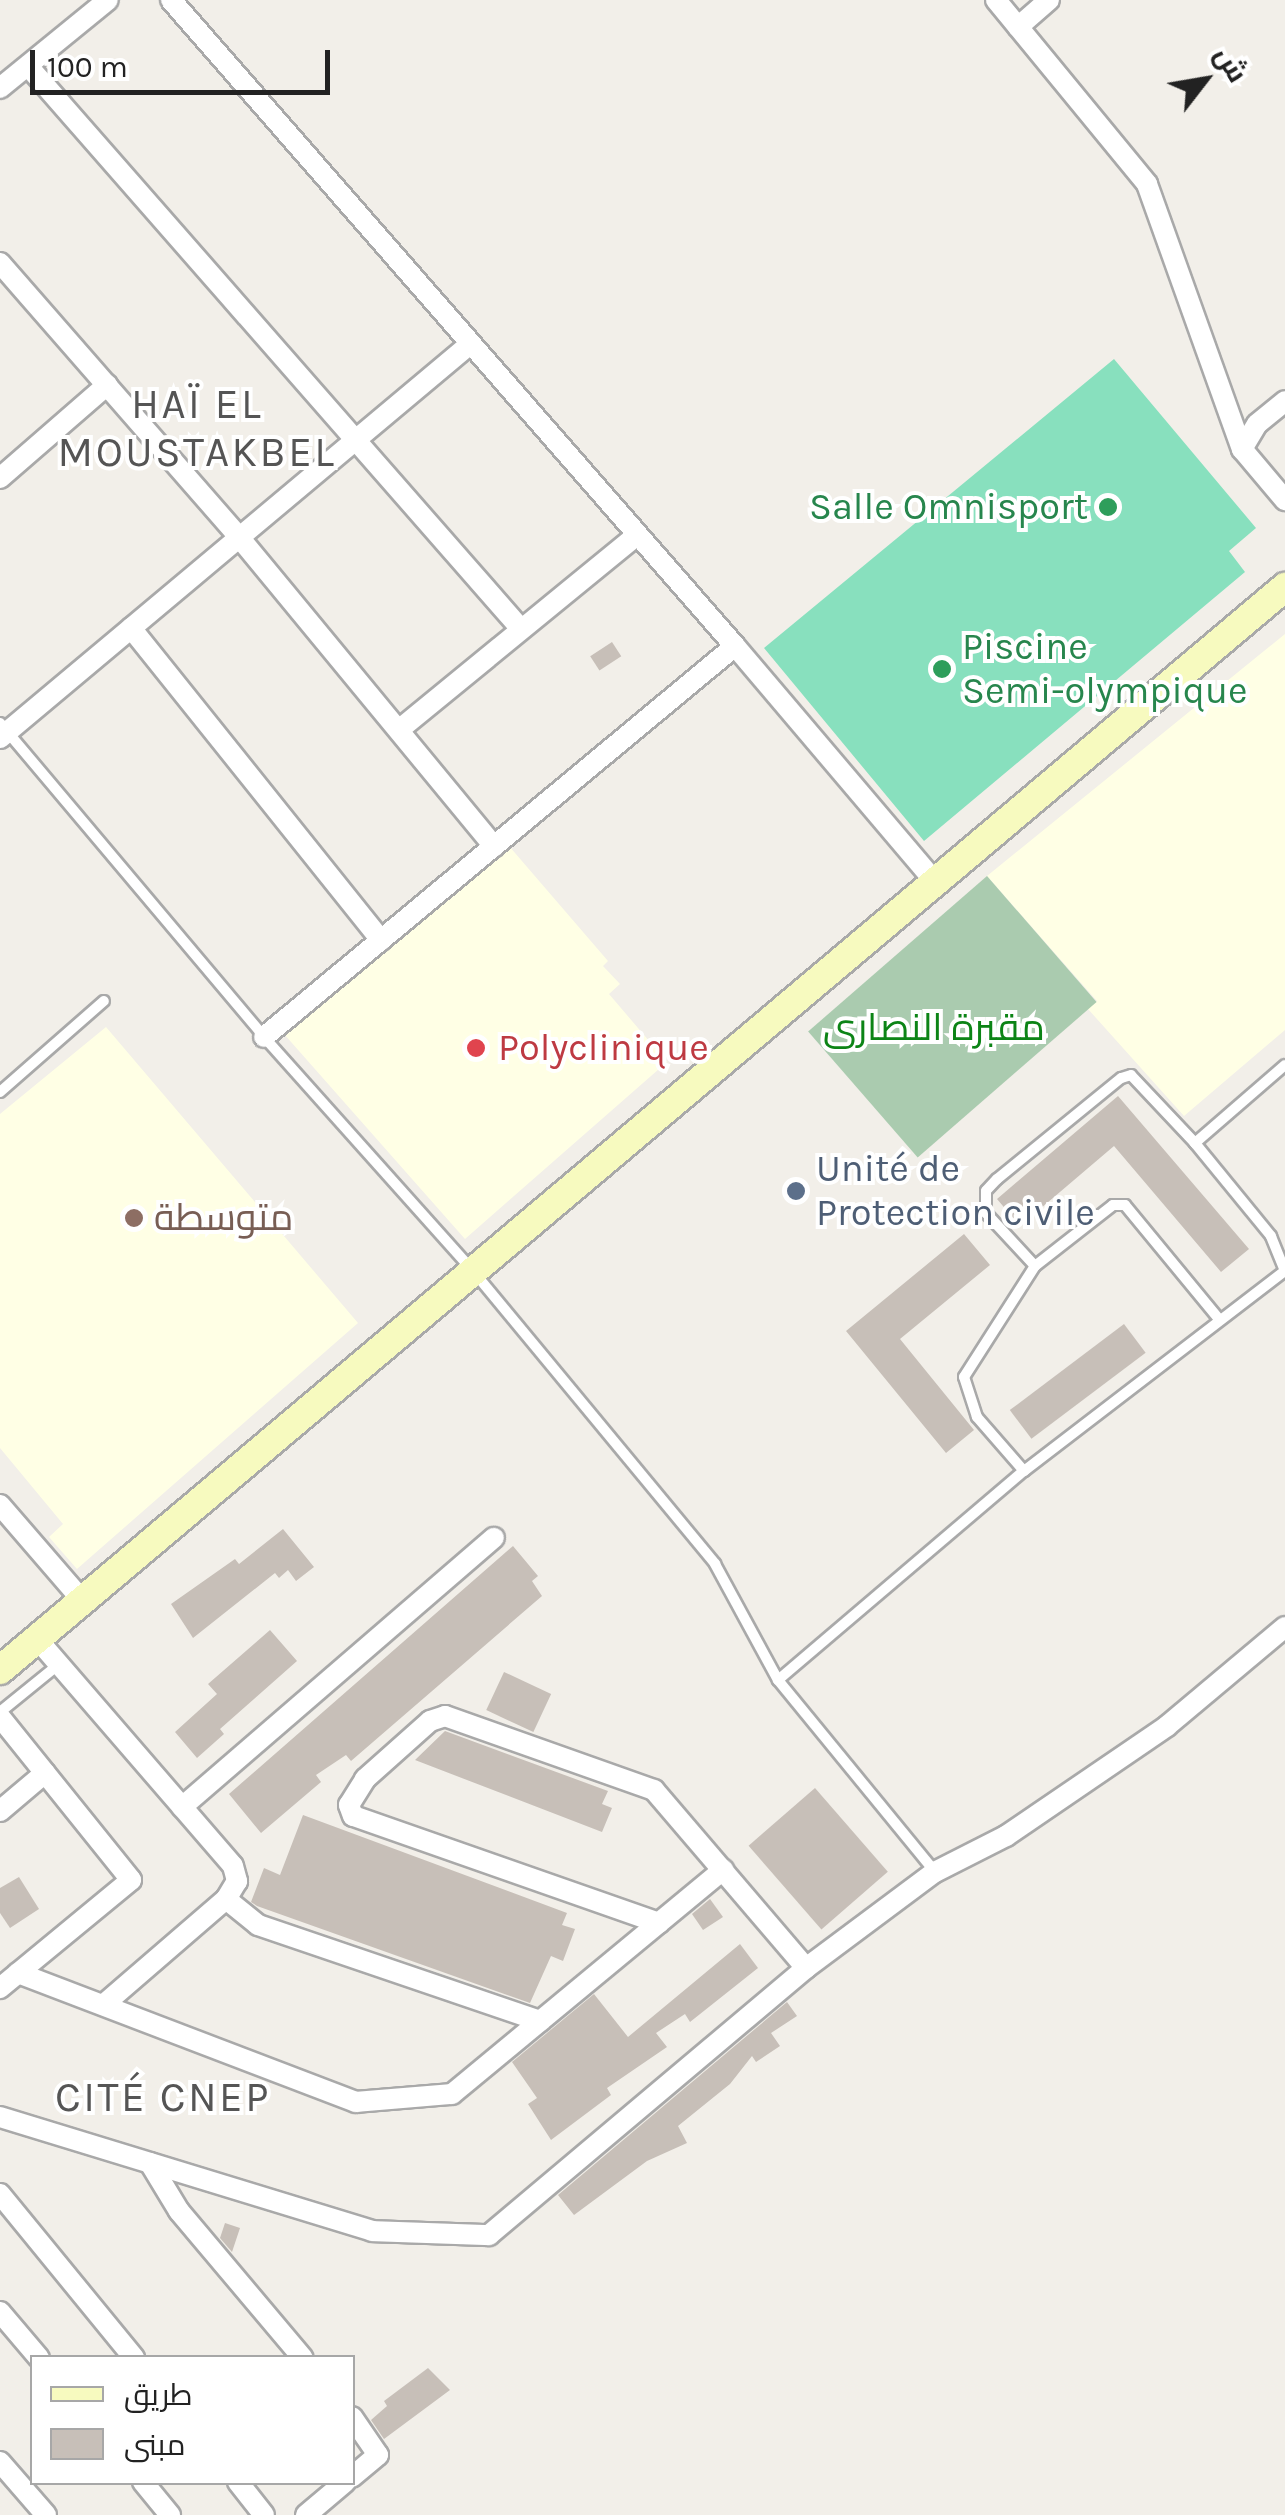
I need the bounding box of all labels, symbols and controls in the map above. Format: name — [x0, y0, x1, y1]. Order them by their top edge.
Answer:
scale bar — [35, 30, 335, 92]
north arrow — [1155, 30, 1255, 130]
text: ش — [1208, 40, 1255, 88]
text: 100 m — [47, 49, 128, 85]
district label: HAÏ EL MOUSTAKBEL — [58, 379, 336, 478]
place label: Salle Omnisport — [809, 484, 1088, 530]
marker: Salle Omnisport — [1097, 496, 1119, 518]
place label: Piscine Semi-olympique — [962, 624, 1247, 714]
marker: Piscine Semi-olympique — [931, 658, 953, 680]
park label: مقبرة النصارى — [823, 1005, 1045, 1051]
place label: Polyclinique — [498, 1025, 709, 1071]
marker: Polyclinique — [463, 1035, 489, 1061]
place label: Unité de Protection civile — [816, 1146, 1095, 1236]
marker: Unité de Protection civile — [785, 1180, 807, 1202]
place label: متوسطة — [154, 1195, 293, 1241]
marker: متوسطة — [123, 1207, 145, 1229]
district label: CITÉ CNEP — [55, 2072, 271, 2122]
legend — [30, 2355, 355, 2485]
text: طريق — [124, 2377, 193, 2413]
text: مبنى — [124, 2427, 185, 2463]

